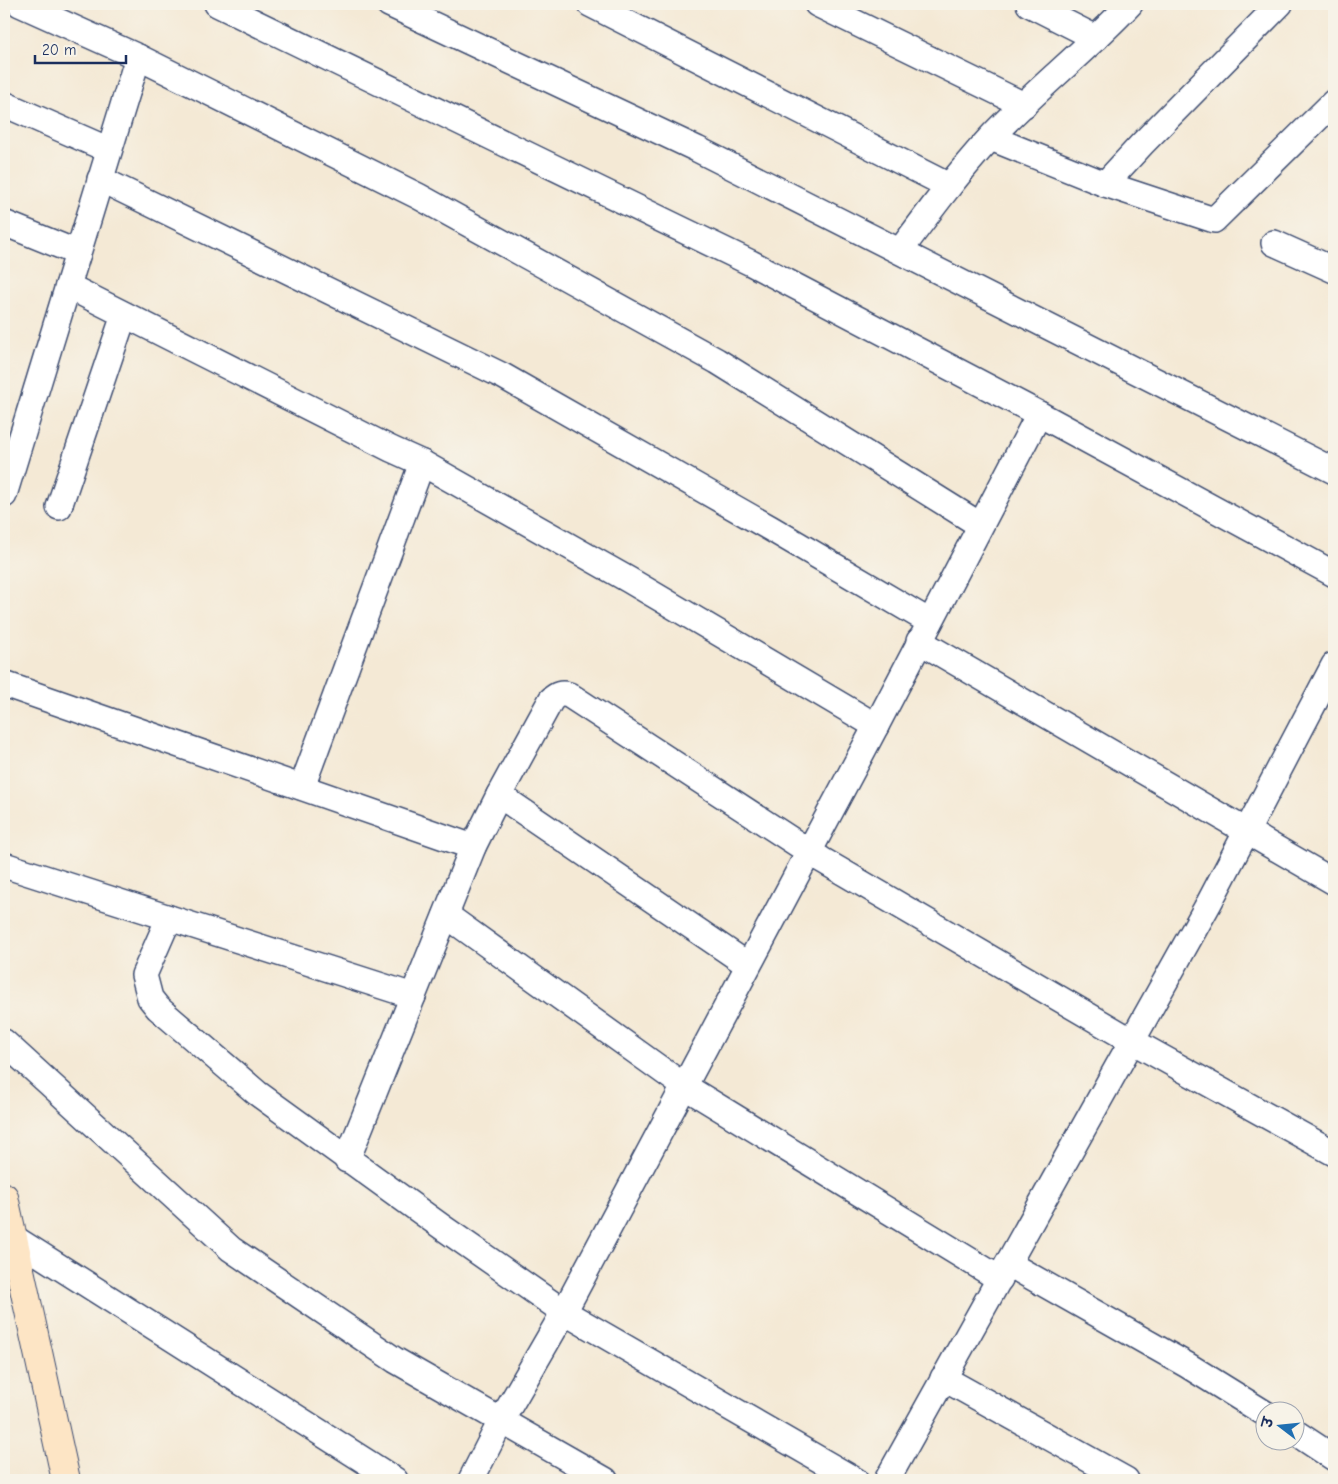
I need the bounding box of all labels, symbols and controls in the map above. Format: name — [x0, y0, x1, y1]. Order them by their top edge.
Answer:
scale bar — [35, 32, 126, 64]
text: 20 m — [42, 41, 76, 59]
north arrow — [1256, 1402, 1306, 1452]
text: उ — [1258, 1414, 1278, 1431]

